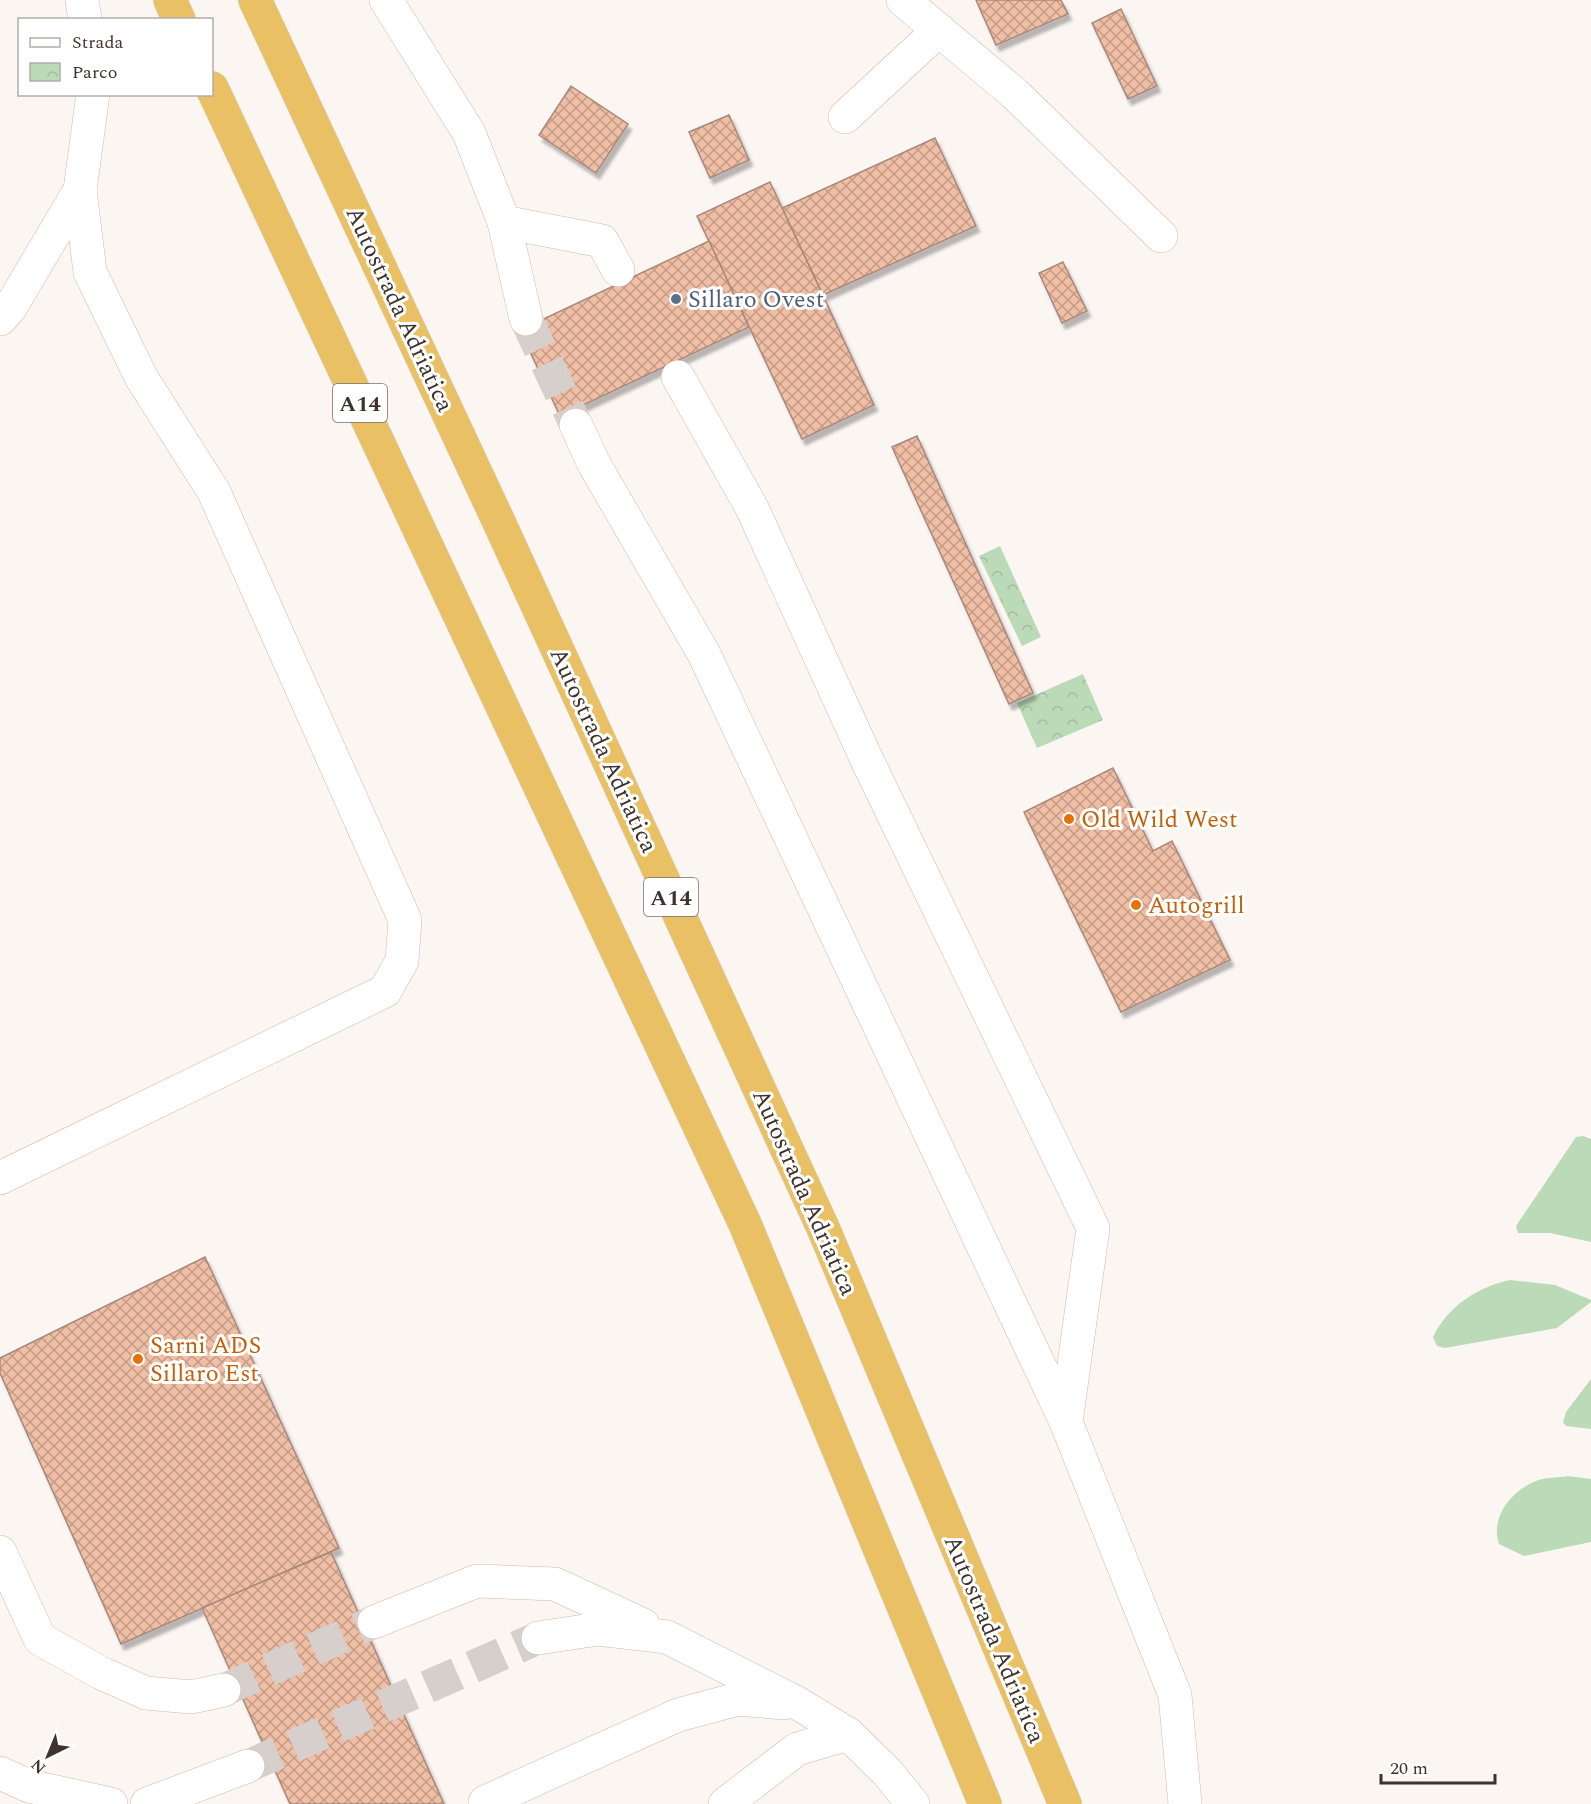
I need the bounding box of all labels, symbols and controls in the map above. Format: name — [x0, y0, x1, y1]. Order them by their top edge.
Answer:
legend — [18, 18, 213, 96]
text: Strada — [72, 29, 123, 56]
text: Parco — [72, 59, 117, 86]
street label: Autostrada Adriatica — [336, 201, 463, 418]
place label: Sillaro Ovest — [688, 282, 824, 318]
marker: Sillaro Ovest — [669, 292, 683, 306]
road number: A14 — [333, 384, 387, 422]
street label: Autostrada Adriatica — [540, 642, 667, 859]
place label: Old Wild West — [1081, 802, 1237, 838]
marker: Old Wild West — [1062, 812, 1076, 826]
road number: A14 — [644, 878, 698, 916]
place label: Autogrill — [1148, 888, 1244, 924]
marker: Autogrill — [1129, 898, 1143, 912]
street label: Autostrada Adriatica — [742, 1083, 866, 1302]
place label: Sarni ADS Sillaro Est — [150, 1328, 261, 1392]
marker: Sarni ADS Sillaro Est — [131, 1352, 145, 1366]
street label: Autostrada Adriatica — [934, 1530, 1054, 1749]
north arrow — [18, 1726, 78, 1786]
scale bar — [1381, 1747, 1495, 1785]
text: N — [25, 1753, 51, 1779]
text: 20 m — [1390, 1755, 1428, 1782]

